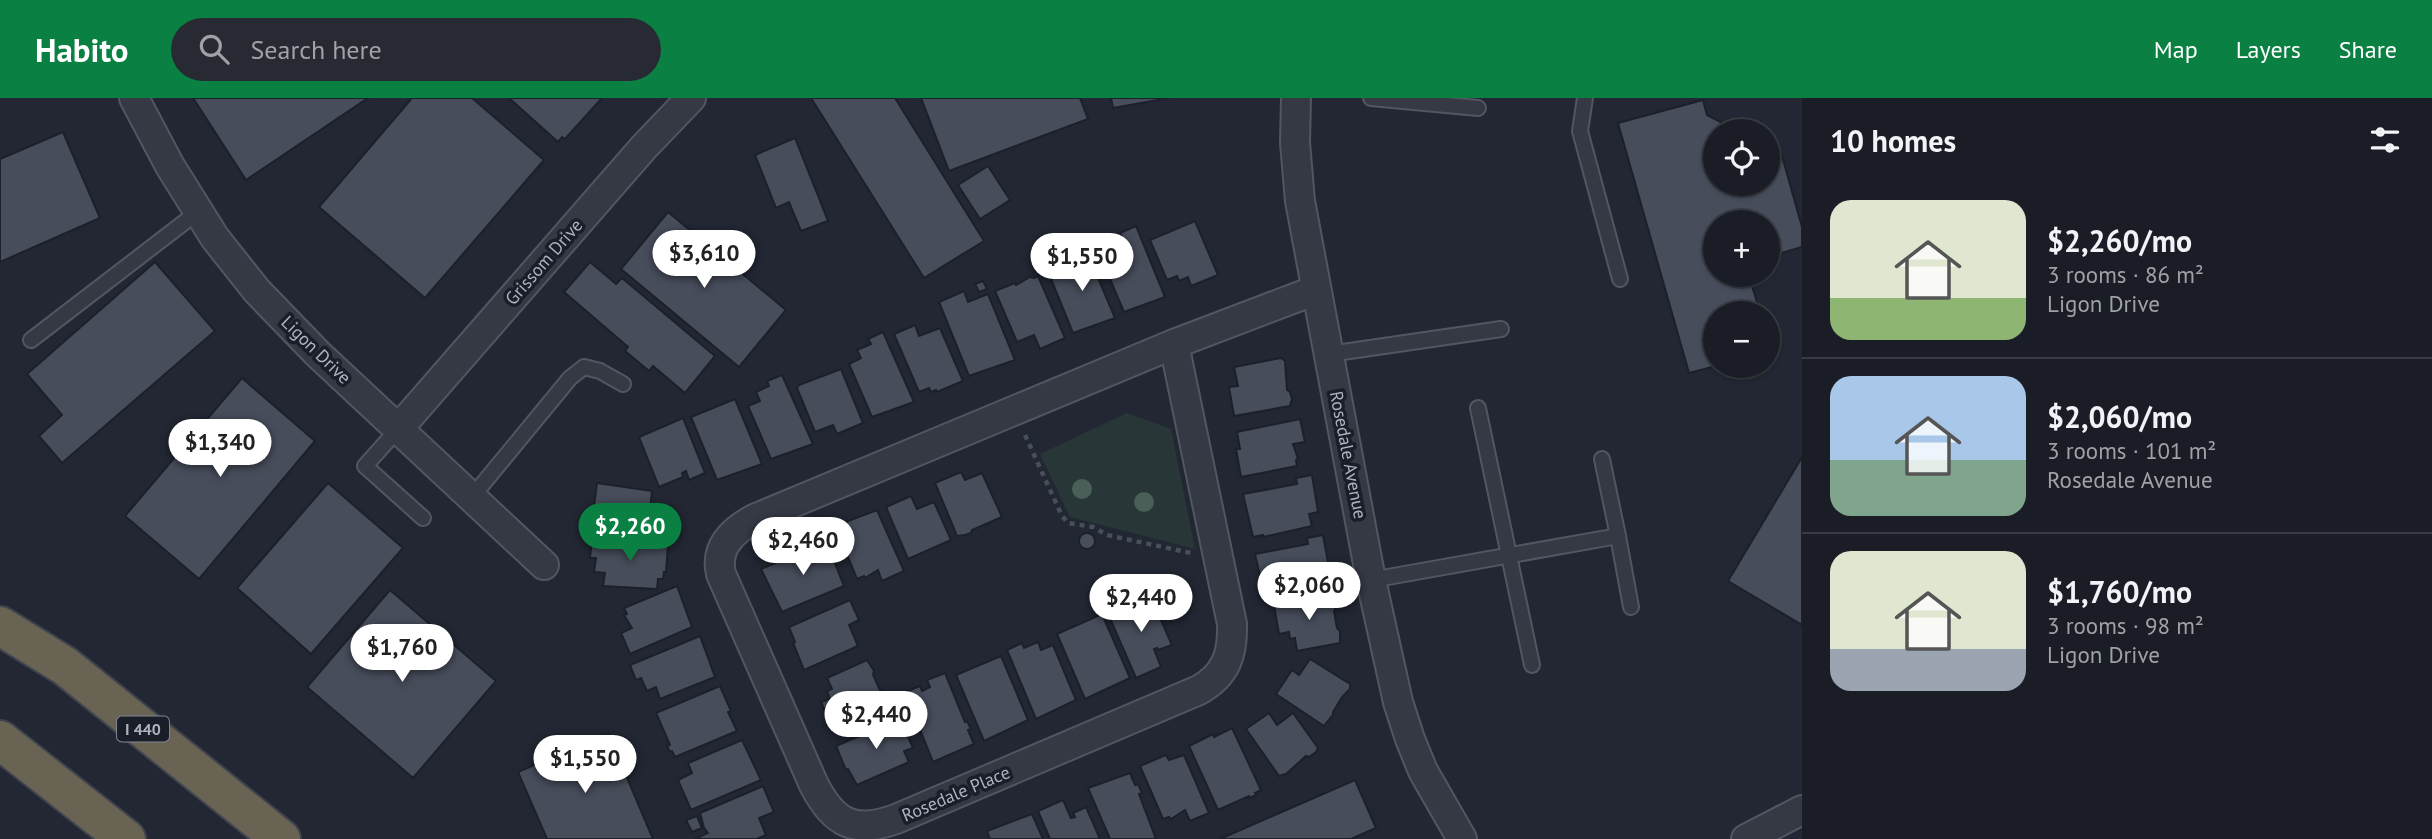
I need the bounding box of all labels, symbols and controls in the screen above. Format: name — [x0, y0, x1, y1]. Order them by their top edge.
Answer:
search box — [171, 18, 661, 81]
text: Habito — [35, 28, 129, 71]
icon: search — [195, 30, 233, 68]
text: Search here — [251, 33, 382, 66]
text: Map — [2154, 34, 2198, 65]
text: Layers — [2236, 34, 2301, 65]
text: Share — [2339, 34, 2397, 65]
map controls — [1703, 119, 1780, 378]
button: locate — [1703, 119, 1780, 196]
text: 10 homes — [1830, 121, 1956, 160]
icon: filters — [2366, 121, 2404, 159]
button: + — [1703, 210, 1780, 287]
street label: Grissom Drive — [500, 214, 587, 309]
text: $2,260/mo — [2047, 221, 2192, 260]
icon: home — [1886, 228, 1970, 312]
pin: $3,610 — [647, 230, 761, 290]
pin: $1,550 — [1025, 234, 1139, 293]
text: $3,610 — [668, 238, 740, 267]
text: $1,550 — [1046, 241, 1118, 270]
text: 3 rooms · 86 m² — [2047, 260, 2204, 289]
text: Ligon Drive — [2047, 289, 2160, 318]
button: − — [1703, 301, 1780, 378]
street label: Ligon Drive — [277, 311, 356, 389]
street label: Rosedale Avenue — [1325, 389, 1372, 521]
text: $2,060/mo — [2047, 397, 2192, 436]
icon: home — [1886, 404, 1970, 488]
pin: $1,340 — [163, 420, 277, 479]
text: $1,340 — [184, 427, 256, 456]
text: 3 rooms · 101 m² — [2047, 436, 2216, 465]
text: Rosedale Avenue — [2047, 465, 2213, 494]
pin: $2,260 — [573, 504, 687, 563]
text: $2,260 — [594, 511, 666, 540]
pin: $2,460 — [746, 518, 860, 577]
text: $2,460 — [767, 525, 839, 554]
pin: $2,060 — [1252, 562, 1366, 622]
text: $2,060 — [1273, 570, 1345, 599]
text: $1,760/mo — [2047, 572, 2192, 611]
pin: $2,440 — [1084, 574, 1198, 634]
icon: home — [1886, 579, 1970, 663]
text: $2,440 — [1105, 582, 1177, 611]
text: 3 rooms · 98 m² — [2047, 611, 2204, 640]
pin: $1,760 — [345, 624, 459, 684]
text: $1,760 — [366, 632, 438, 661]
text: Ligon Drive — [2047, 640, 2160, 669]
pin: $2,440 — [819, 692, 933, 751]
text: $2,440 — [840, 699, 912, 728]
road number: I 440 — [117, 716, 169, 742]
pin: $1,550 — [528, 736, 642, 795]
text: $1,550 — [549, 743, 621, 772]
street label: Rosedale Place — [898, 760, 1013, 827]

